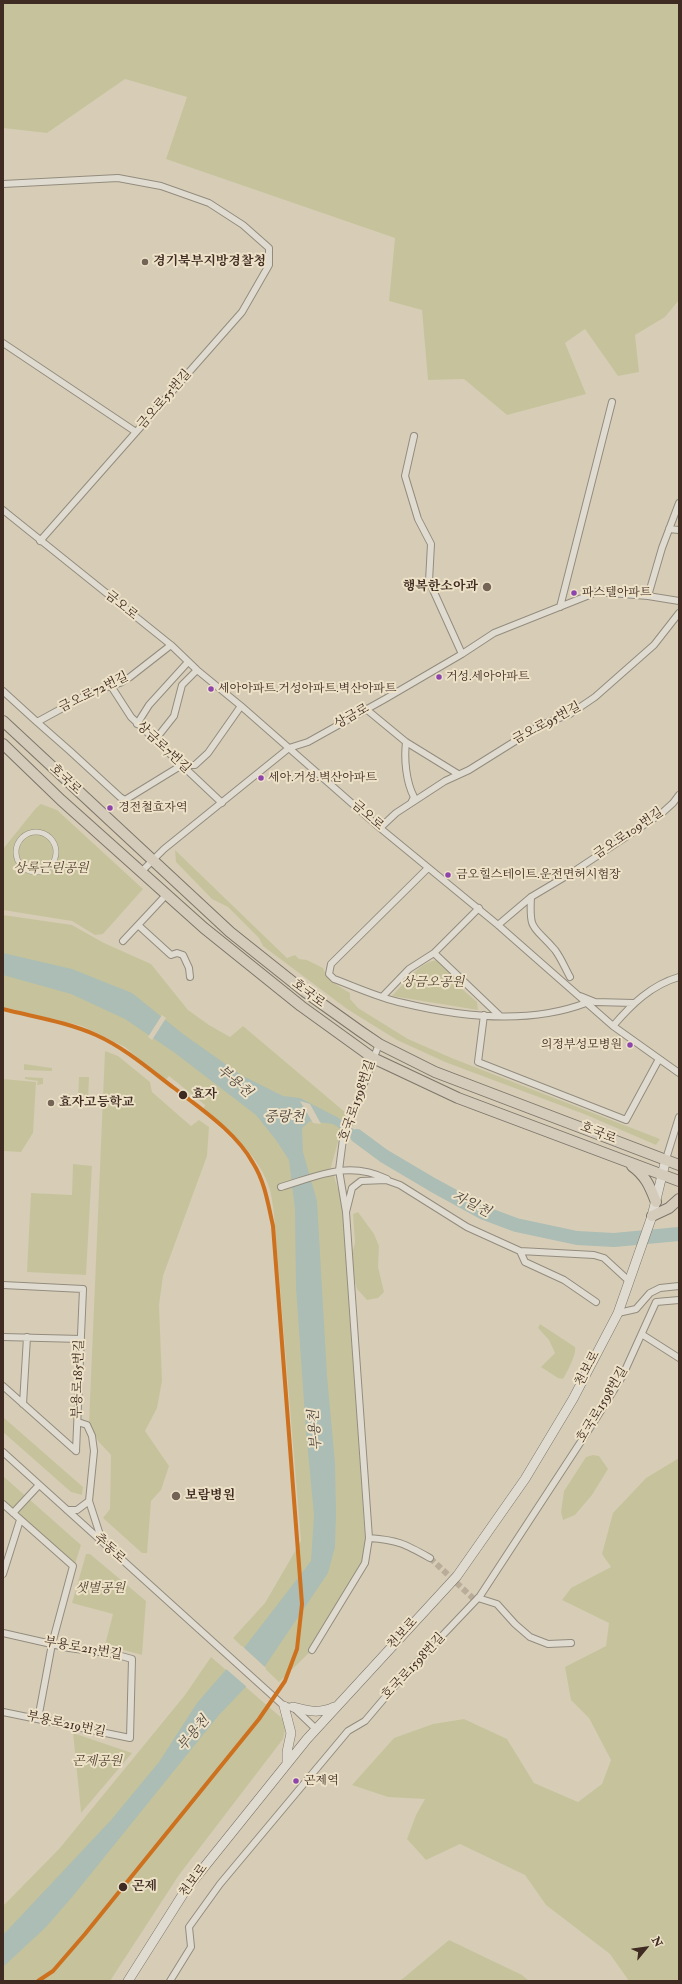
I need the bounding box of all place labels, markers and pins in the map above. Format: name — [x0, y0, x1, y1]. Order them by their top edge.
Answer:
place label: 경기북부지방경찰청 — [153, 254, 266, 270]
marker: 경기북부지방경찰청 — [140, 257, 150, 267]
place label: 행복한소아과 — [403, 579, 478, 595]
marker: 행복한소아과 — [481, 581, 493, 593]
place label: 파스텔아파트 — [582, 586, 652, 600]
marker: 파스텔아파트 — [569, 588, 579, 598]
place label: 거성.세아아파트 — [446, 670, 529, 684]
marker: 거성.세아아파트 — [434, 672, 444, 682]
place label: 세아아파트.거성아파트.벽산아파트 — [218, 682, 397, 696]
marker: 세아아파트.거성아파트.벽산아파트 — [206, 684, 216, 694]
place label: 세아.거성.벽산아파트 — [268, 771, 377, 785]
marker: 세아.거성.벽산아파트 — [256, 773, 266, 783]
place label: 경전철효자역 — [118, 801, 188, 815]
marker: 경전철효자역 — [105, 803, 115, 813]
place label: 금오힐스테이트.운전면허시험장 — [456, 868, 621, 882]
marker: 금오힐스테이트.운전면허시험장 — [443, 870, 453, 880]
place label: 의정부성모병원 — [541, 1038, 622, 1052]
marker: 의정부성모병원 — [625, 1040, 635, 1050]
place label: 효자 — [192, 1087, 217, 1103]
marker: 효자 — [177, 1089, 189, 1101]
place label: 효자고등학교 — [59, 1095, 134, 1111]
marker: 효자고등학교 — [46, 1098, 56, 1108]
place label: 보람병원 — [185, 1488, 235, 1504]
marker: 보람병원 — [170, 1490, 182, 1502]
place label: 곤제역 — [304, 1774, 339, 1788]
marker: 곤제역 — [291, 1776, 301, 1786]
place label: 곤제 — [132, 1879, 157, 1895]
marker: 곤제 — [117, 1881, 129, 1893]

